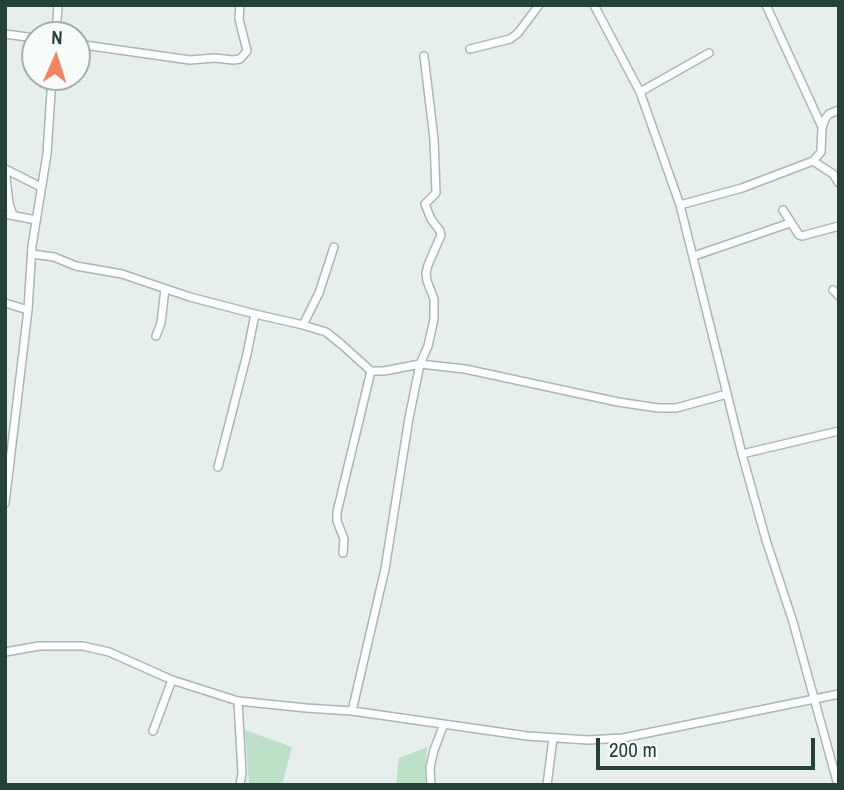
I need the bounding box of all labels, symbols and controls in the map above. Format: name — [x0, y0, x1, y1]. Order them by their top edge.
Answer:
north arrow — [21, 21, 91, 91]
text: N — [51, 24, 63, 50]
scale bar — [599, 724, 818, 768]
text: 200 m — [609, 735, 657, 764]

